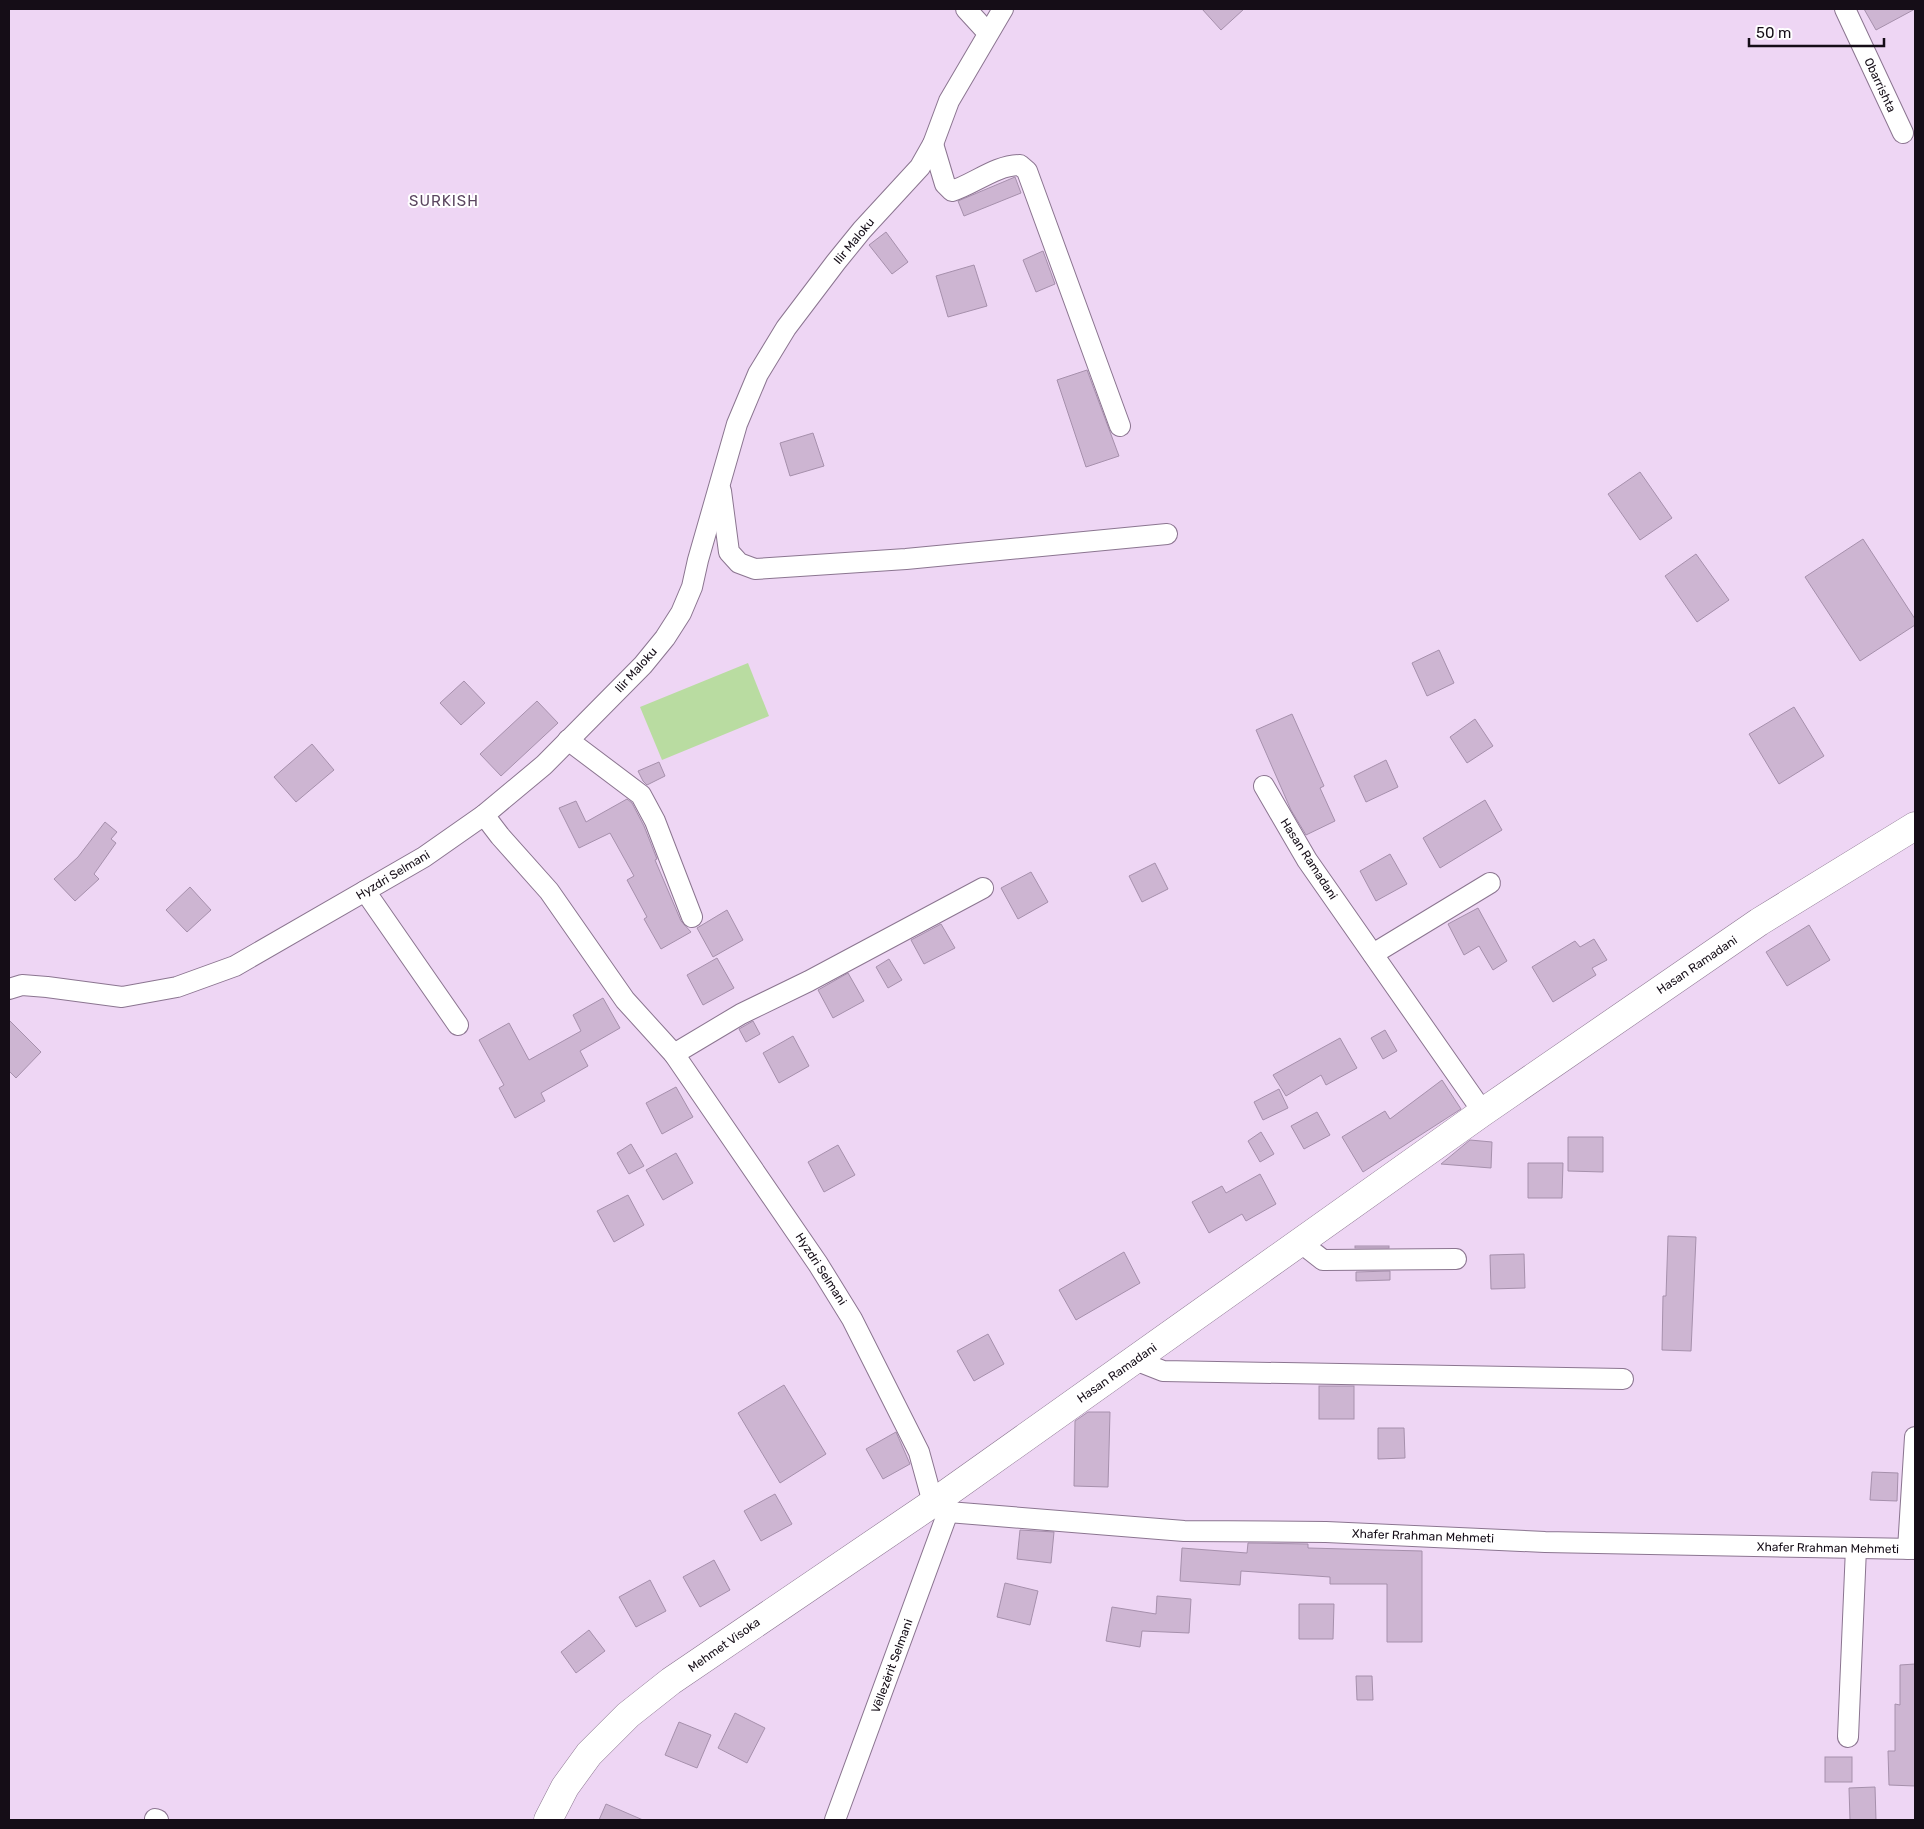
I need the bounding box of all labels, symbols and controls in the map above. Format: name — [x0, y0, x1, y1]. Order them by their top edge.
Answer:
scale bar — [1749, 15, 1884, 47]
text: 50 m — [1756, 24, 1791, 42]
street label: Obarrishta — [1861, 55, 1899, 115]
district label: SURKISH — [409, 192, 479, 210]
street label: Ilir Maloku — [831, 215, 877, 267]
street label: Ilir Maloku — [612, 645, 660, 695]
street label: Hasan Ramadani — [1278, 816, 1340, 902]
street label: Hyzdri Selmani — [354, 847, 432, 902]
street label: Hasan Ramadani — [1654, 933, 1740, 997]
street label: Hyzdri Selmani — [792, 1230, 850, 1308]
street label: Hasan Ramadani — [1075, 1340, 1160, 1406]
street label: Xhafer Rrahman Mehmeti — [1352, 1527, 1494, 1545]
street label: Xhafer Rrahman Mehmeti — [1757, 1540, 1899, 1556]
street label: Mehmet Visoka — [685, 1615, 763, 1675]
street label: Vëllezërit Selmani — [869, 1617, 916, 1715]

